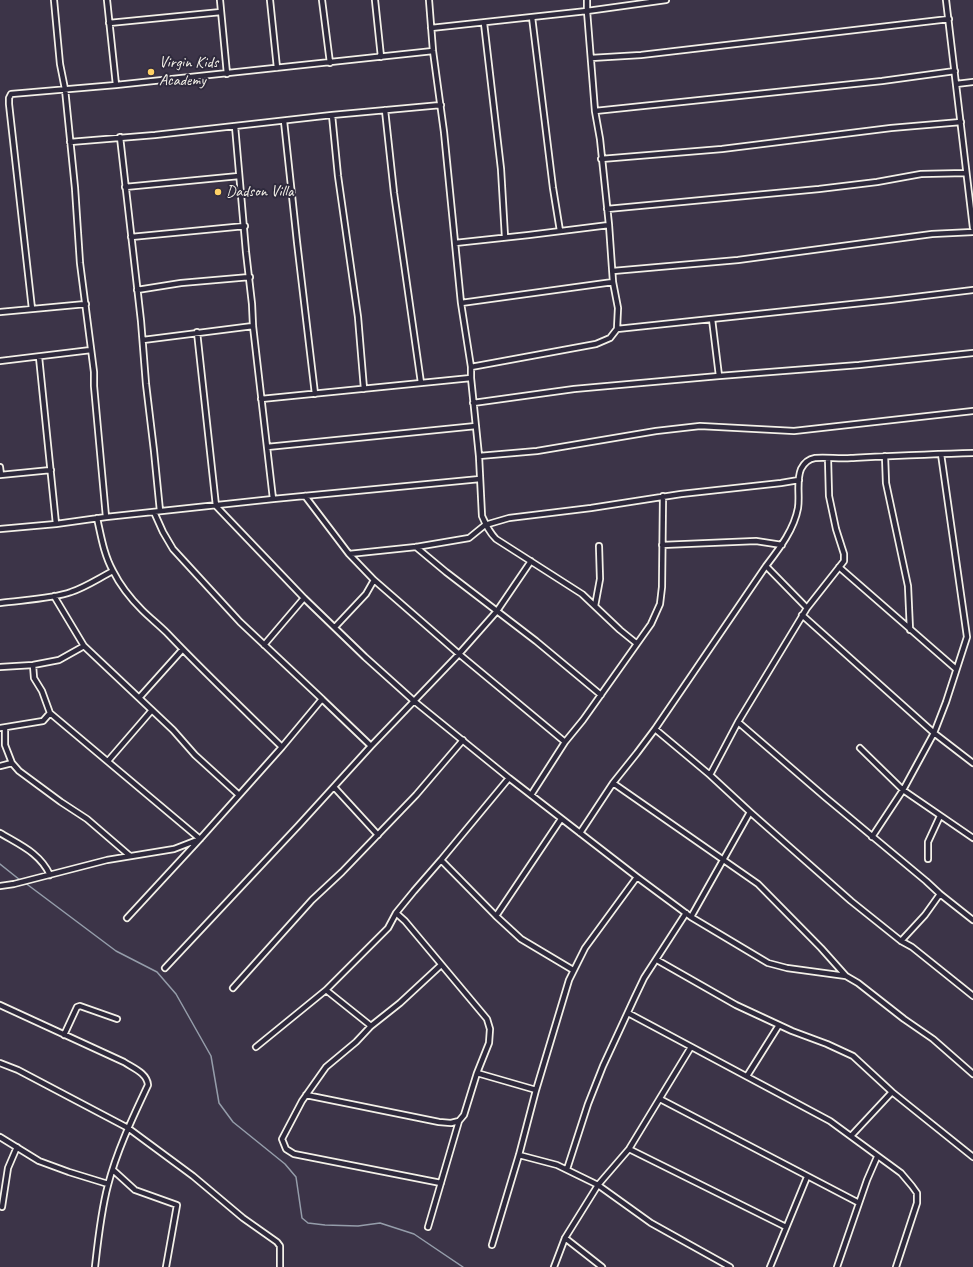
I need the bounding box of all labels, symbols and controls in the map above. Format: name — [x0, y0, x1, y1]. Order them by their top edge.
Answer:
place label: Virgin Kids Academy — [159, 53, 218, 91]
marker: Virgin Kids Academy — [146, 67, 156, 77]
place label: Dadson Villa — [226, 182, 293, 202]
marker: Dadson Villa — [213, 187, 223, 197]

